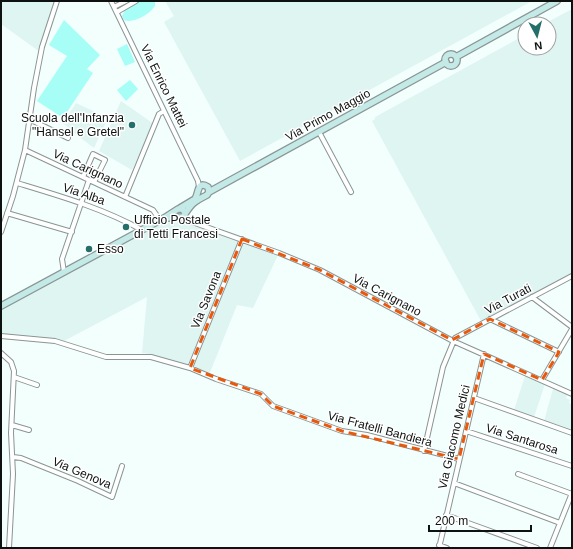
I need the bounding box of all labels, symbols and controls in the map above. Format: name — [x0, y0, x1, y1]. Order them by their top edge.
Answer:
north arrow — [517, 16, 557, 56]
text: N — [533, 39, 543, 52]
street label: Via Enrico Mattei — [138, 42, 190, 130]
street label: Via Primo Maggio — [283, 86, 373, 144]
place label: Scuola dell'Infanzia "Hansel e Gretel" — [21, 111, 124, 139]
marker: Scuola dell'Infanzia "Hansel e Gretel" — [127, 120, 137, 130]
street label: Via Carignano — [51, 147, 126, 192]
street label: Via Alba — [61, 180, 107, 208]
place label: Ufficio Postale di Tetti Francesi — [134, 213, 218, 241]
marker: Ufficio Postale di Tetti Francesi — [121, 222, 131, 232]
place label: Esso — [97, 242, 124, 256]
marker: Esso — [84, 244, 94, 254]
street label: Via Savona — [188, 269, 224, 331]
street label: Via Carignano — [350, 271, 424, 319]
street label: Via Turati — [482, 281, 534, 317]
street label: Via Giacomo Medici — [435, 384, 473, 490]
street label: Via Fratelli Bandiera — [326, 408, 434, 450]
street label: Via Santarosa — [484, 421, 560, 457]
street label: Via Genova — [50, 454, 114, 492]
scale bar — [429, 507, 531, 533]
text: 200 m — [435, 514, 468, 528]

